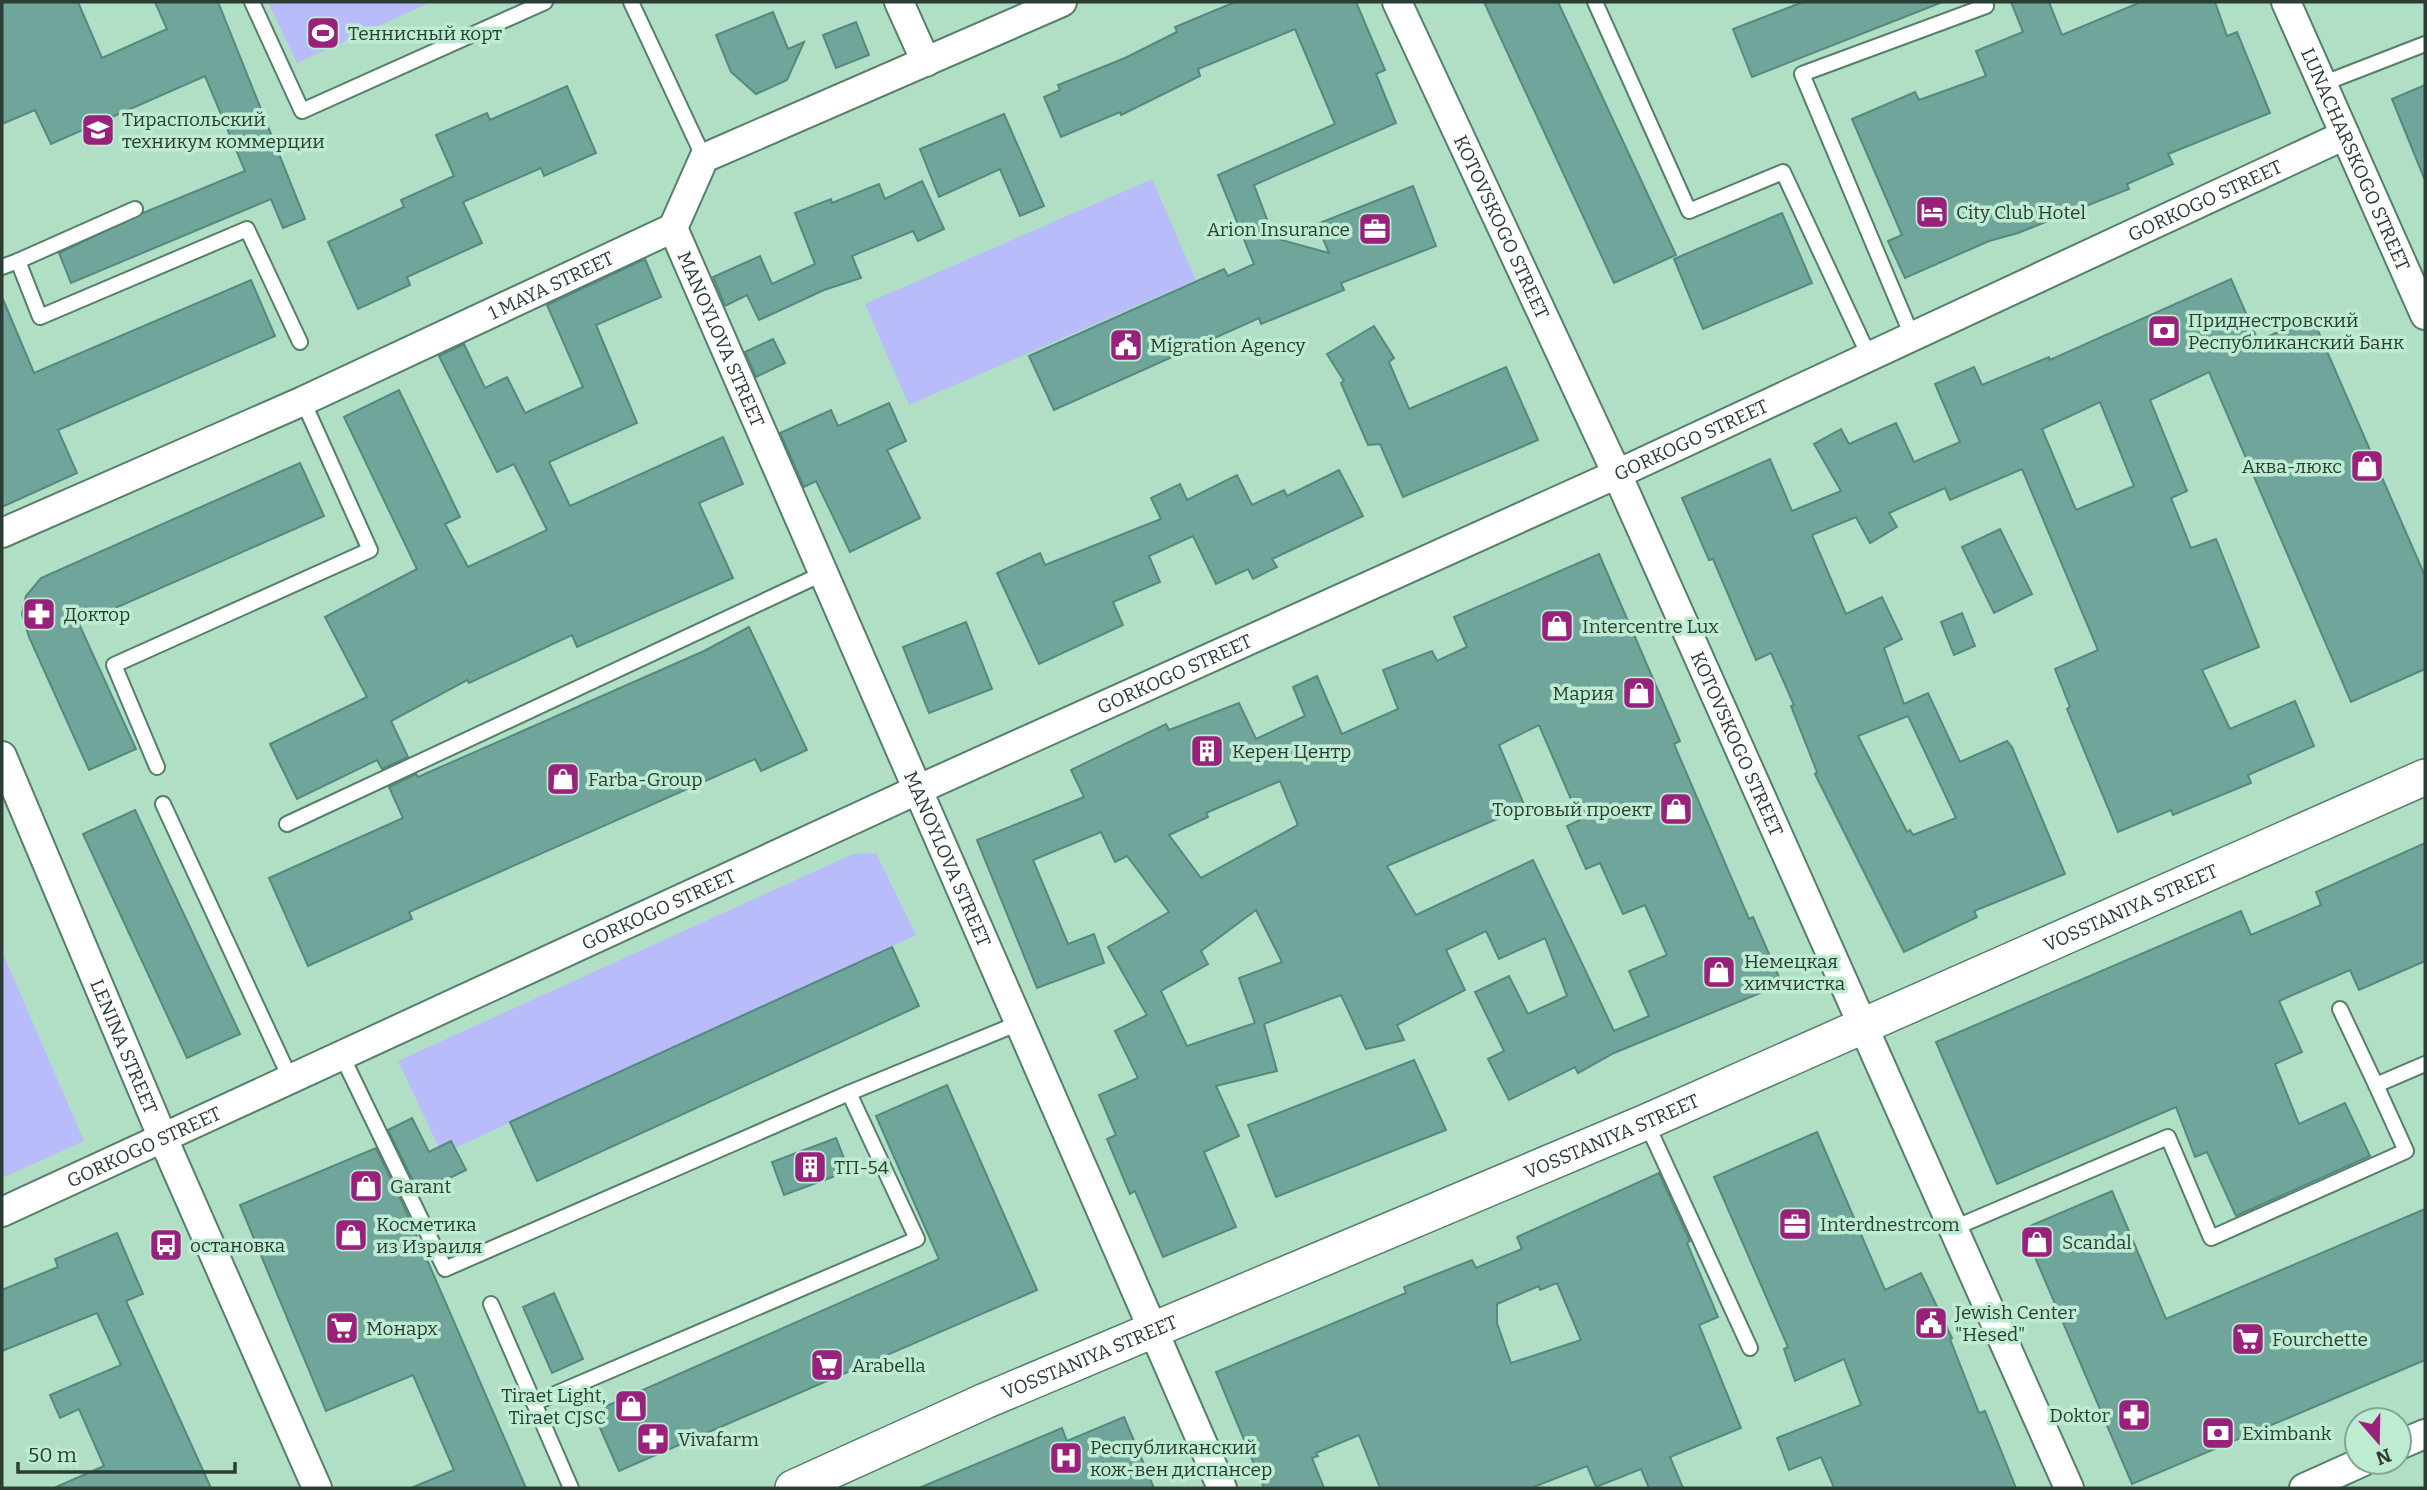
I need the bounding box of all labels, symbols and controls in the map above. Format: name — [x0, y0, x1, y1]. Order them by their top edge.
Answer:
sports icon: Теннисный корт — [304, 14, 342, 52]
place label: Теннисный корт — [348, 22, 502, 45]
street label: LUNACHARSKOGO STREET — [2296, 44, 2415, 274]
place label: Тираспольский техникум коммерции — [122, 108, 325, 153]
school or university icon: Тираспольский техникум коммерции — [79, 111, 117, 149]
street label: KOTOVSKOGO STREET — [1449, 131, 1554, 322]
street label: GORKOGO STREET — [2124, 155, 2285, 246]
hotel icon: City Club Hotel — [1913, 193, 1951, 231]
place label: City Club Hotel — [1956, 201, 2086, 224]
office icon: Arion Insurance — [1356, 210, 1394, 248]
place label: Arion Insurance — [1207, 218, 1350, 241]
street label: 1 MAYA STREET — [484, 246, 617, 324]
street label: MANOYLOVA STREET — [673, 248, 770, 430]
place label: Приднестровский Республиканский Банк — [2188, 309, 2405, 354]
bank icon: Приднестровский Республиканский Банк — [2145, 312, 2183, 350]
public building icon: Migration Agency — [1107, 326, 1145, 364]
place label: Migration Agency — [1150, 334, 1307, 357]
street label: GORKOGO STREET — [1610, 394, 1771, 485]
shop icon: Аква-люкс — [2348, 447, 2386, 485]
place label: Аква-люкс — [2242, 455, 2342, 478]
pharmacy icon: Доктор — [20, 595, 58, 633]
place label: Доктор — [64, 603, 130, 626]
shop icon: Intercentre Lux — [1538, 607, 1576, 645]
place label: Intercentre Lux — [1582, 615, 1719, 638]
street label: GORKOGO STREET — [1093, 629, 1255, 719]
street label: KOTOVSKOGO STREET — [1686, 648, 1788, 840]
shop icon: Мария — [1620, 674, 1658, 712]
place label: Мария — [1553, 682, 1614, 705]
building icon: Керен Центр — [1188, 732, 1226, 770]
place label: Керен Центр — [1232, 740, 1351, 763]
shop icon: Farba-Group — [544, 760, 582, 798]
street label: MANOYLOVA STREET — [899, 767, 996, 950]
place label: Farba-Group — [588, 768, 703, 791]
shop icon: Торговый проект — [1657, 790, 1695, 828]
place label: Торговый проект — [1492, 798, 1652, 821]
street label: VOSSTANIYA STREET — [2040, 859, 2221, 956]
street label: GORKOGO STREET — [578, 864, 739, 955]
place label: Немецкая химчистка — [1744, 950, 1846, 995]
shop icon: Немецкая химчистка — [1700, 953, 1738, 991]
street label: LENINA STREET — [86, 976, 163, 1117]
street label: VOSSTANIYA STREET — [1521, 1088, 1703, 1184]
street label: GORKOGO STREET — [63, 1101, 224, 1192]
building icon: ТП-54 — [791, 1148, 829, 1186]
place label: ТП-54 — [834, 1156, 889, 1179]
shop icon: Garant — [347, 1167, 385, 1205]
place label: Garant — [390, 1175, 451, 1198]
office icon: Interdnestrcom — [1776, 1205, 1814, 1243]
place label: Косметика из Израиля — [376, 1213, 482, 1258]
place label: Interdnestrcom — [1820, 1213, 1960, 1236]
shop icon: Косметика из Израиля — [332, 1216, 370, 1254]
shop icon: Scandal — [2018, 1223, 2056, 1261]
bus stop icon: остановка — [147, 1226, 185, 1264]
place label: Scandal — [2062, 1231, 2132, 1254]
place label: остановка — [190, 1234, 286, 1257]
place label: Jewish Center "Hesed" — [1954, 1301, 2077, 1346]
public building icon: Jewish Center "Hesed" — [1912, 1304, 1950, 1342]
supermarket icon: Монарх — [323, 1309, 361, 1347]
street label: VOSSTANIYA STREET — [998, 1310, 1180, 1404]
place label: Монарх — [366, 1317, 438, 1340]
supermarket icon: Fourchette — [2229, 1320, 2267, 1358]
place label: Fourchette — [2272, 1328, 2368, 1351]
supermarket icon: Arabella — [808, 1346, 846, 1384]
place label: Arabella — [852, 1354, 926, 1377]
place label: Tiraet Light, Tiraet CJSC — [501, 1384, 606, 1429]
shop icon: Tiraet Light, Tiraet CJSC — [612, 1387, 650, 1425]
pharmacy icon: Doktor — [2115, 1396, 2153, 1434]
place label: Doktor — [2049, 1404, 2111, 1427]
north arrow — [2343, 1406, 2413, 1476]
bank icon: Eximbank — [2199, 1414, 2237, 1452]
pharmacy icon: Vivafarm — [634, 1420, 672, 1458]
place label: Eximbank — [2242, 1422, 2332, 1445]
place label: Vivafarm — [678, 1428, 759, 1451]
scale bar — [18, 1430, 234, 1474]
place label: Республиканский кож-вен диспансер — [1090, 1436, 1272, 1481]
hospital icon: Республиканский кож-вен диспансер — [1047, 1439, 1085, 1477]
text: 50 m — [28, 1442, 77, 1468]
text: N — [2373, 1443, 2394, 1470]

